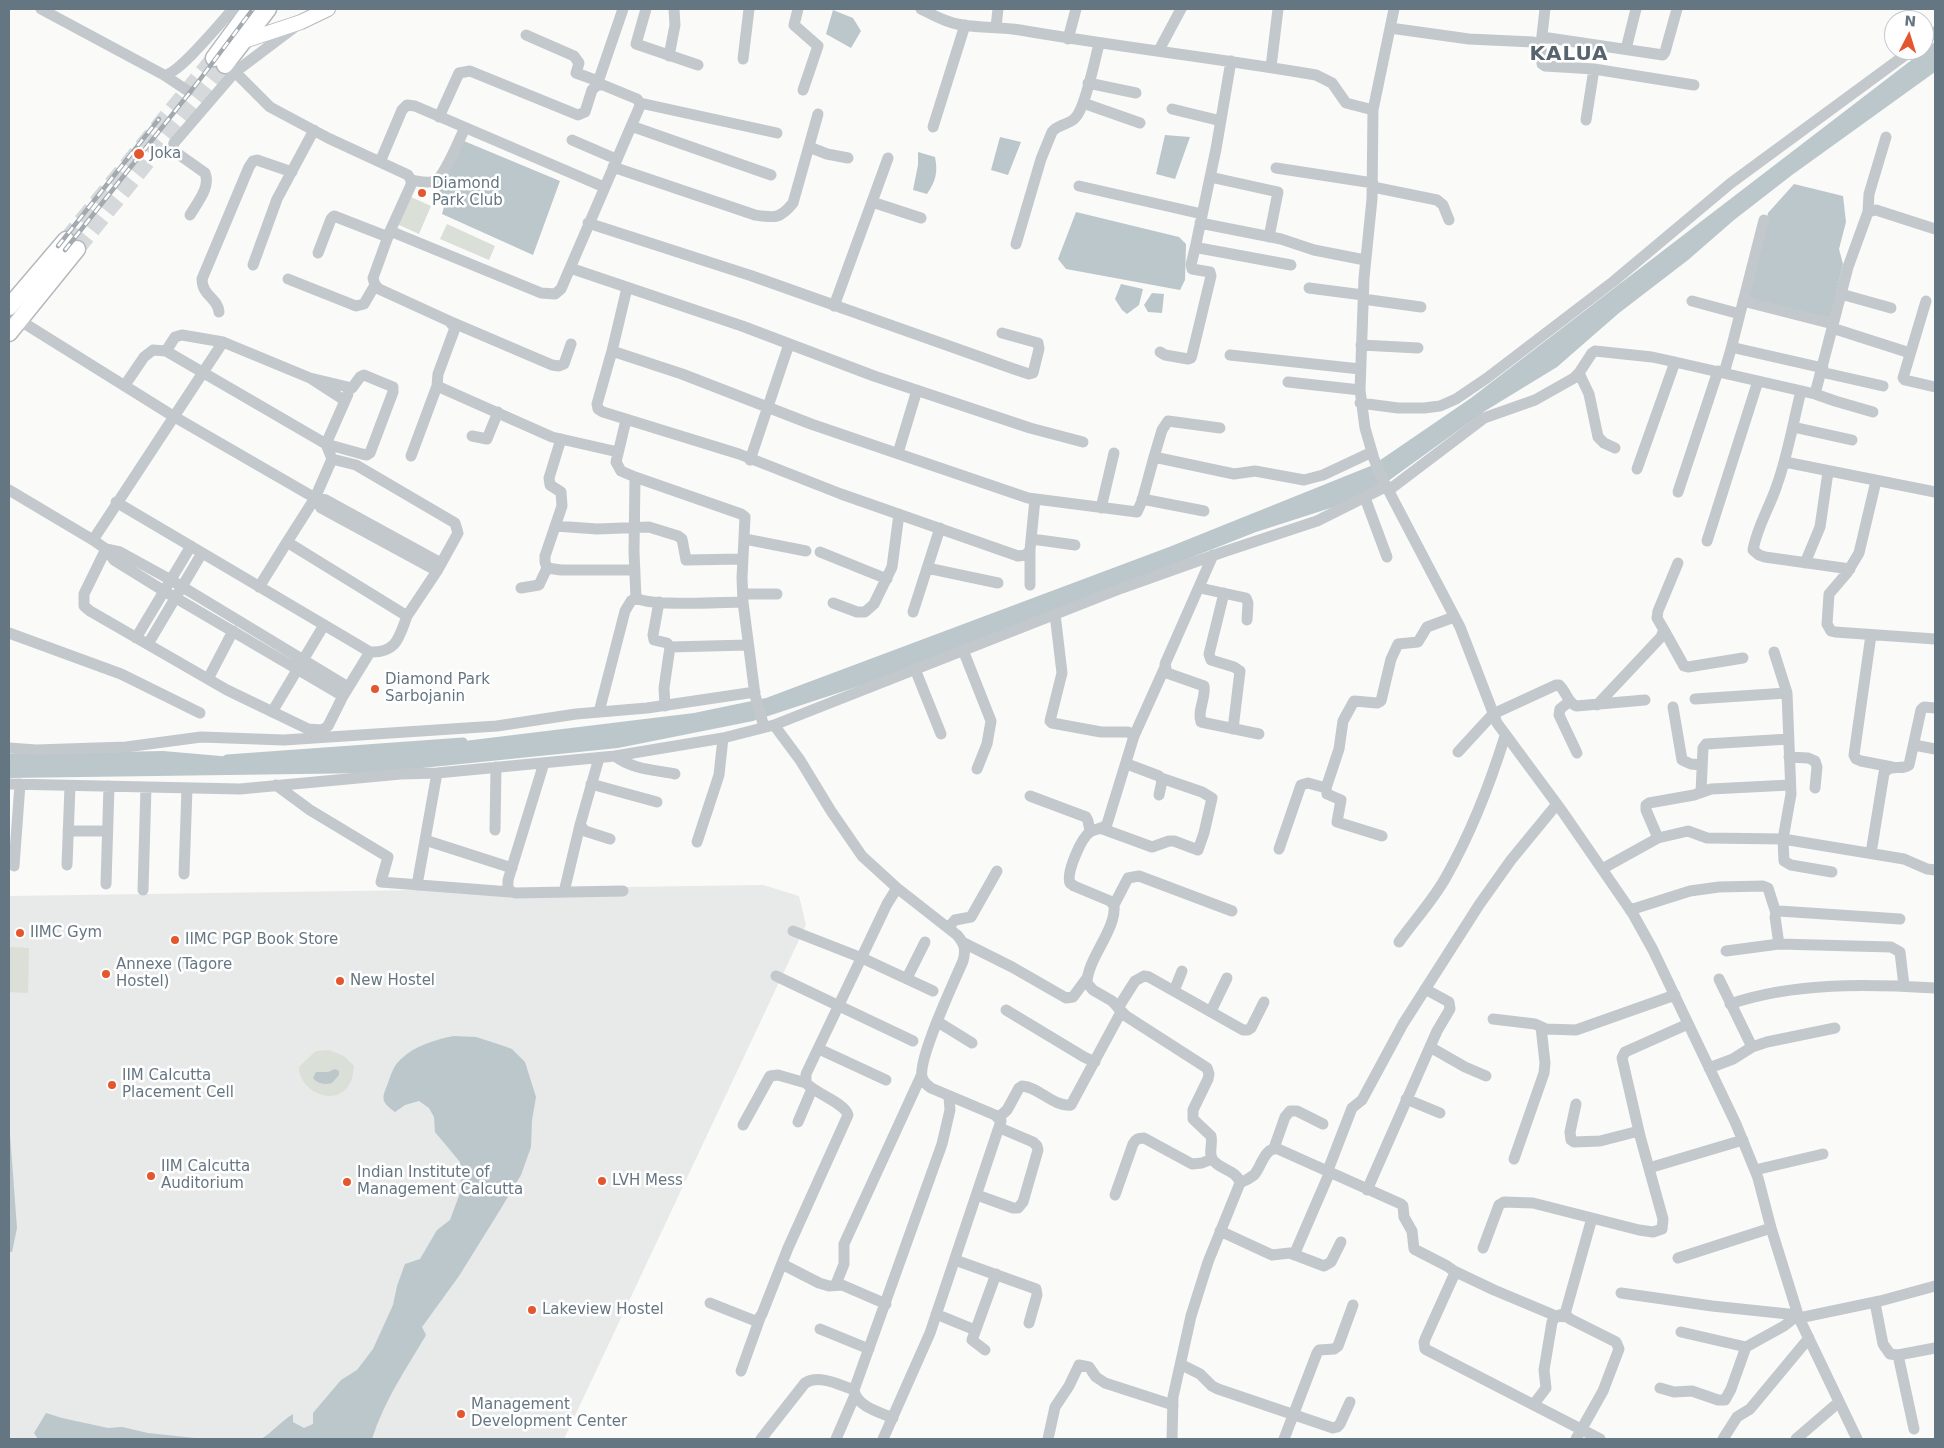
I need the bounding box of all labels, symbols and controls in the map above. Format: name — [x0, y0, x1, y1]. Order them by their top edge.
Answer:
north arrow — [1884, 10, 1934, 60]
text: N — [1904, 13, 1917, 30]
district label: KALUA — [1529, 43, 1609, 67]
place label: Joka — [150, 145, 181, 163]
marker: Joka — [132, 147, 146, 161]
place label: Diamond Park Club — [432, 175, 503, 210]
marker: Diamond Park Club — [416, 187, 428, 199]
place label: Diamond Park Sarbojanin — [385, 671, 490, 706]
marker: Diamond Park Sarbojanin — [369, 683, 381, 695]
place label: IIMC Gym — [30, 924, 102, 942]
marker: IIMC Gym — [14, 927, 26, 939]
place label: IIMC PGP Book Store — [185, 931, 338, 949]
marker: IIMC PGP Book Store — [169, 934, 181, 946]
place label: Annexe (Tagore Hostel) — [116, 956, 232, 991]
marker: Annexe (Tagore Hostel) — [100, 968, 112, 980]
place label: New Hostel — [350, 972, 435, 990]
marker: New Hostel — [334, 975, 346, 987]
place label: IIM Calcutta Placement Cell — [122, 1067, 234, 1102]
marker: IIM Calcutta Placement Cell — [106, 1079, 118, 1091]
place label: IIM Calcutta Auditorium — [161, 1158, 250, 1193]
place label: Indian Institute of Management Calcutta — [357, 1164, 523, 1199]
marker: IIM Calcutta Auditorium — [145, 1170, 157, 1182]
place label: LVH Mess — [612, 1172, 683, 1190]
marker: LVH Mess — [596, 1175, 608, 1187]
marker: Indian Institute of Management Calcutta — [341, 1176, 353, 1188]
place label: Lakeview Hostel — [542, 1301, 664, 1319]
marker: Lakeview Hostel — [526, 1304, 538, 1316]
place label: Management Development Center — [471, 1396, 627, 1431]
marker: Management Development Center — [455, 1408, 467, 1420]

